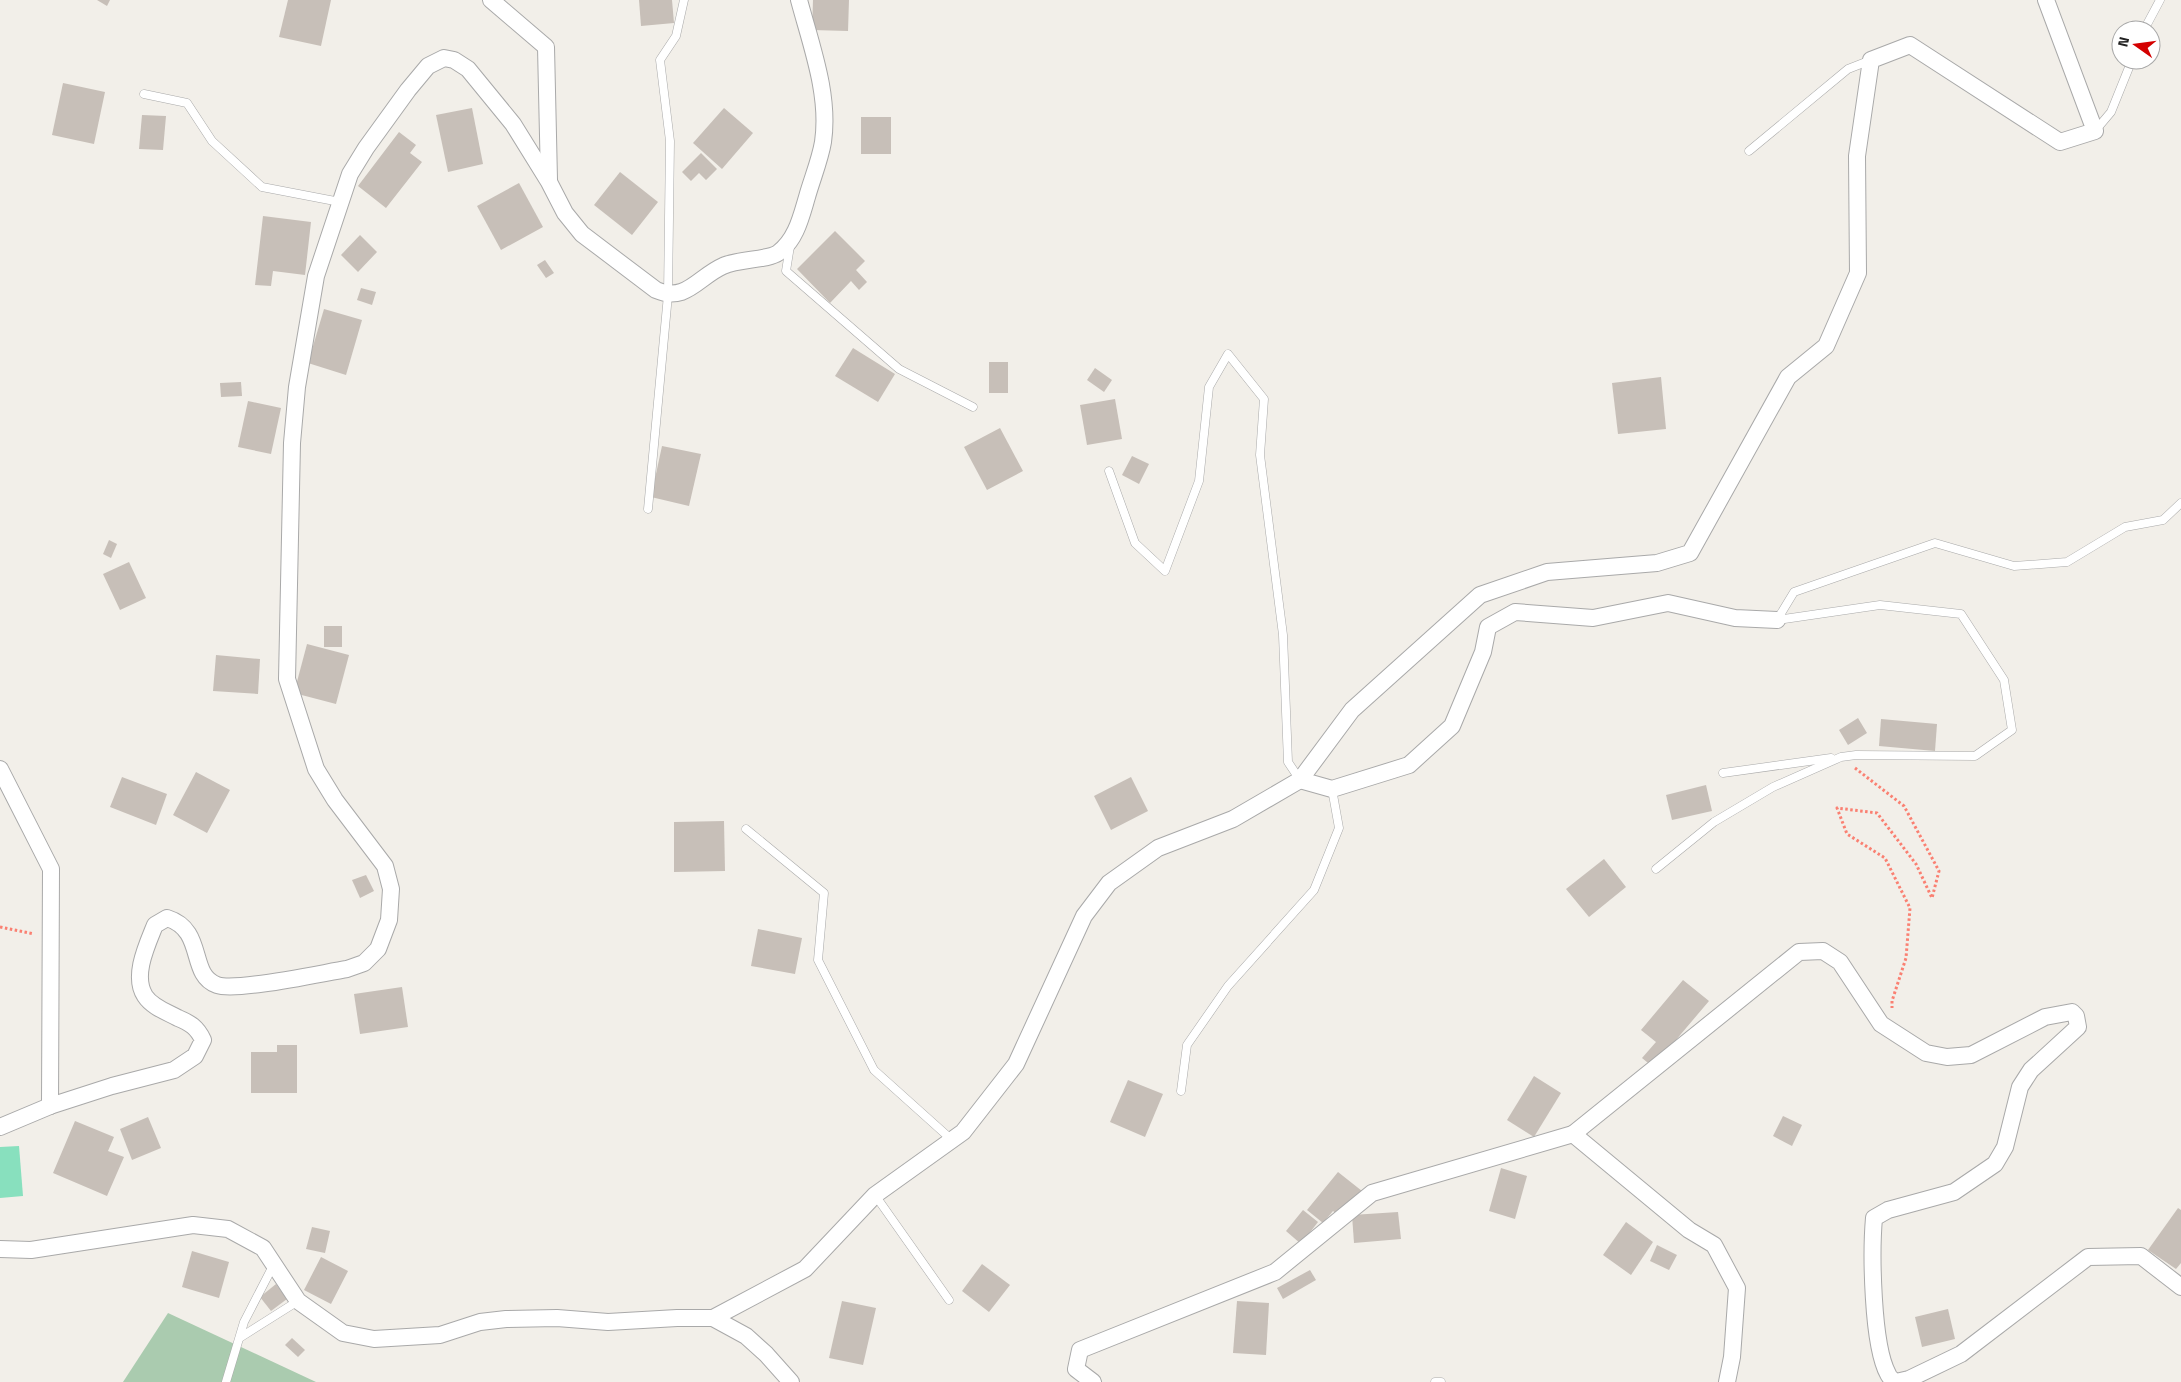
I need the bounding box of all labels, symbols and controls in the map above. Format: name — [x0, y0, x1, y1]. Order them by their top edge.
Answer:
north arrow — [2111, 20, 2161, 70]
text: N — [2112, 34, 2134, 49]

